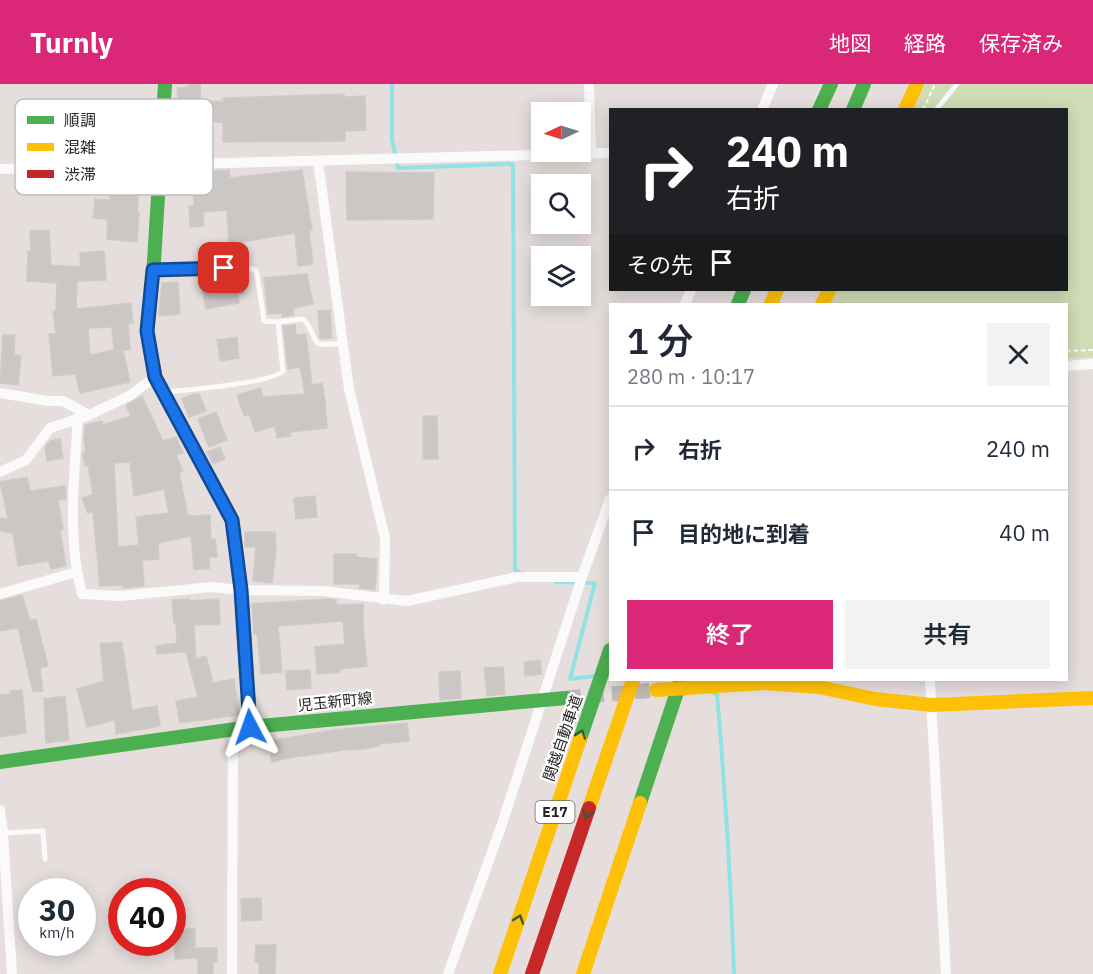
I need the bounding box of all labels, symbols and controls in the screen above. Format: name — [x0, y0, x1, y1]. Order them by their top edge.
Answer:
text: Turnly — [30, 24, 113, 61]
text: 地図 — [829, 29, 871, 57]
text: 経路 — [904, 29, 946, 57]
text: 保存済み — [979, 29, 1063, 57]
legend — [15, 99, 213, 195]
north arrow — [531, 102, 591, 162]
map controls — [531, 102, 591, 306]
text: 順調 — [64, 110, 96, 130]
text: 240 m — [726, 124, 849, 179]
icon: right — [627, 132, 705, 210]
text: 混雑 — [64, 137, 96, 157]
text: 渋滞 — [64, 164, 96, 184]
button: search — [531, 174, 591, 234]
text: 右折 — [726, 180, 780, 215]
pin — [198, 242, 249, 293]
button: layers — [531, 246, 591, 306]
icon: arrive — [705, 246, 738, 279]
text: その先 — [627, 250, 693, 279]
icon: arrive — [207, 251, 240, 284]
text: 1 分 — [627, 317, 693, 364]
button: close — [987, 323, 1050, 386]
text: 280 m · 10:17 — [627, 363, 755, 390]
icon: right — [627, 432, 660, 465]
text: 240 m — [986, 434, 1050, 463]
text: 右折 — [678, 435, 722, 464]
icon: arrive — [627, 516, 660, 549]
text: 40 m — [999, 518, 1050, 547]
text: 目的地に到着 — [678, 519, 810, 548]
button: 終了 — [627, 600, 833, 669]
button: 共有 — [845, 600, 1050, 669]
street label: 児玉新町線 — [297, 688, 373, 715]
street label: 関越自動車道 — [539, 692, 586, 783]
position arrow — [218, 695, 282, 759]
one-way arrow — [574, 729, 587, 740]
road number: E17 — [536, 801, 574, 823]
one-way arrow — [581, 808, 594, 819]
speed limit sign: 40 — [108, 878, 186, 956]
text: 30 — [39, 890, 75, 929]
one-way arrow — [511, 914, 524, 925]
text: km/h — [39, 923, 75, 942]

